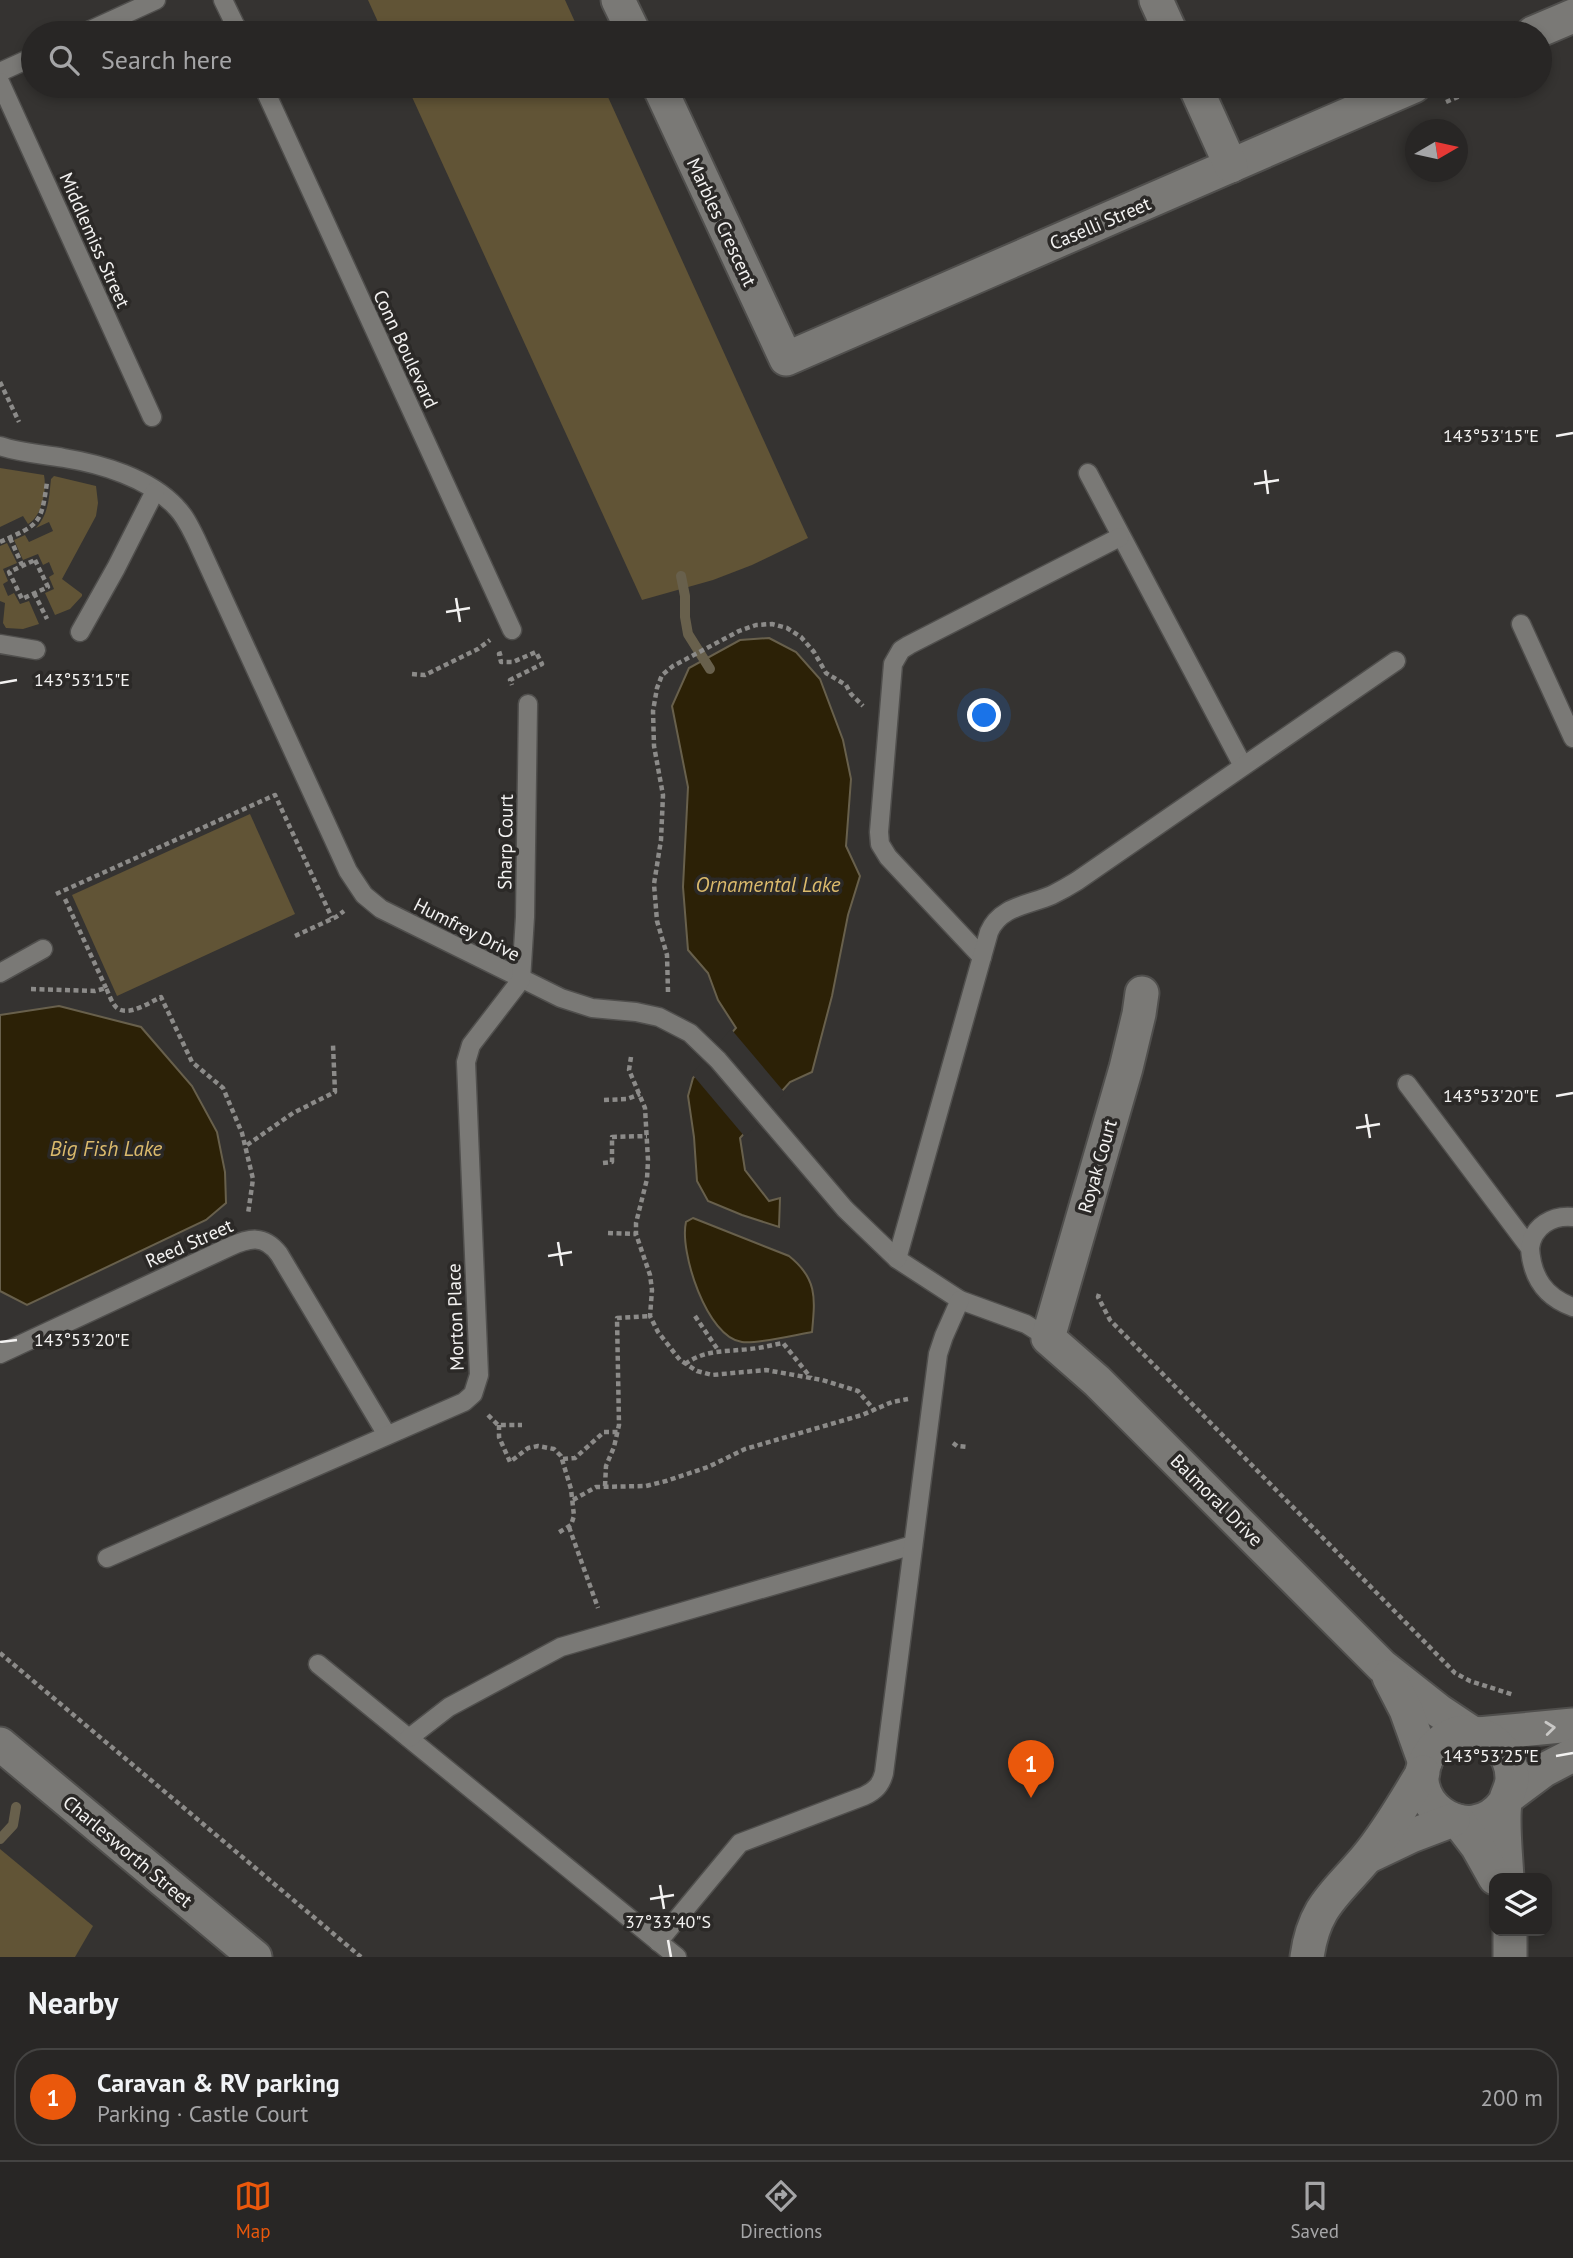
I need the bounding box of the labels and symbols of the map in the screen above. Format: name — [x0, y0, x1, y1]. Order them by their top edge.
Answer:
north arrow — [1405, 119, 1468, 182]
street label: Marbles Crescent — [682, 154, 762, 290]
street label: Middlemiss Street — [54, 168, 136, 312]
street label: Caselli Street — [1046, 191, 1155, 255]
street label: Conn Boulevard — [368, 286, 444, 412]
text: 143°53'15"E — [1443, 424, 1539, 447]
text: 143°53'15"E — [34, 668, 130, 691]
your location — [967, 698, 1001, 732]
street label: Sharp Court — [492, 793, 518, 890]
water label: Ornamental Lake — [696, 871, 841, 898]
street label: Humfrey Drive — [410, 892, 524, 966]
text: 143°53'20"E — [1443, 1084, 1539, 1107]
street label: Royak Court — [1072, 1116, 1122, 1216]
water label: Big Fish Lake — [50, 1135, 163, 1162]
street label: Reed Street — [141, 1213, 237, 1273]
street label: Morton Place — [441, 1263, 469, 1371]
text: 143°53'20"E — [34, 1328, 130, 1351]
street label: Balmoral Drive — [1166, 1449, 1268, 1551]
one-way arrow — [1545, 1721, 1556, 1736]
pin: 1 — [1008, 1740, 1054, 1798]
text: 143°53'25"E — [1443, 1744, 1539, 1767]
street label: Charlesworth Street — [58, 1790, 198, 1913]
text: 37°33'40"S — [625, 1910, 711, 1933]

